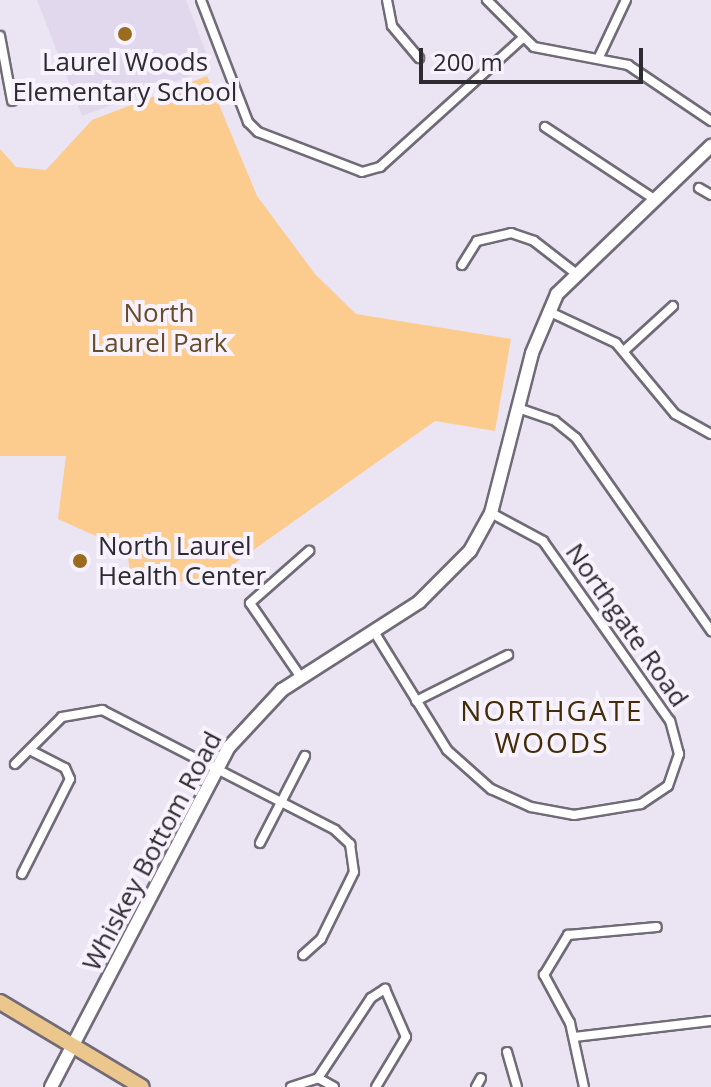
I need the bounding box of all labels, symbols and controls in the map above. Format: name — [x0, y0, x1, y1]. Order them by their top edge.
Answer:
marker: Laurel Woods Elementary School — [116, 25, 134, 43]
scale bar — [423, 32, 647, 82]
text: 200 m — [433, 45, 503, 78]
place label: Laurel Woods Elementary School — [13, 46, 237, 108]
park label: North Laurel Park — [91, 297, 227, 358]
place label: North Laurel Health Center — [98, 530, 266, 592]
street label: Northgate Road — [559, 537, 695, 713]
marker: North Laurel Health Center — [69, 550, 91, 572]
district label: NORTHGATE WOODS — [460, 693, 644, 759]
street label: Whiskey Bottom Road — [76, 726, 228, 976]

